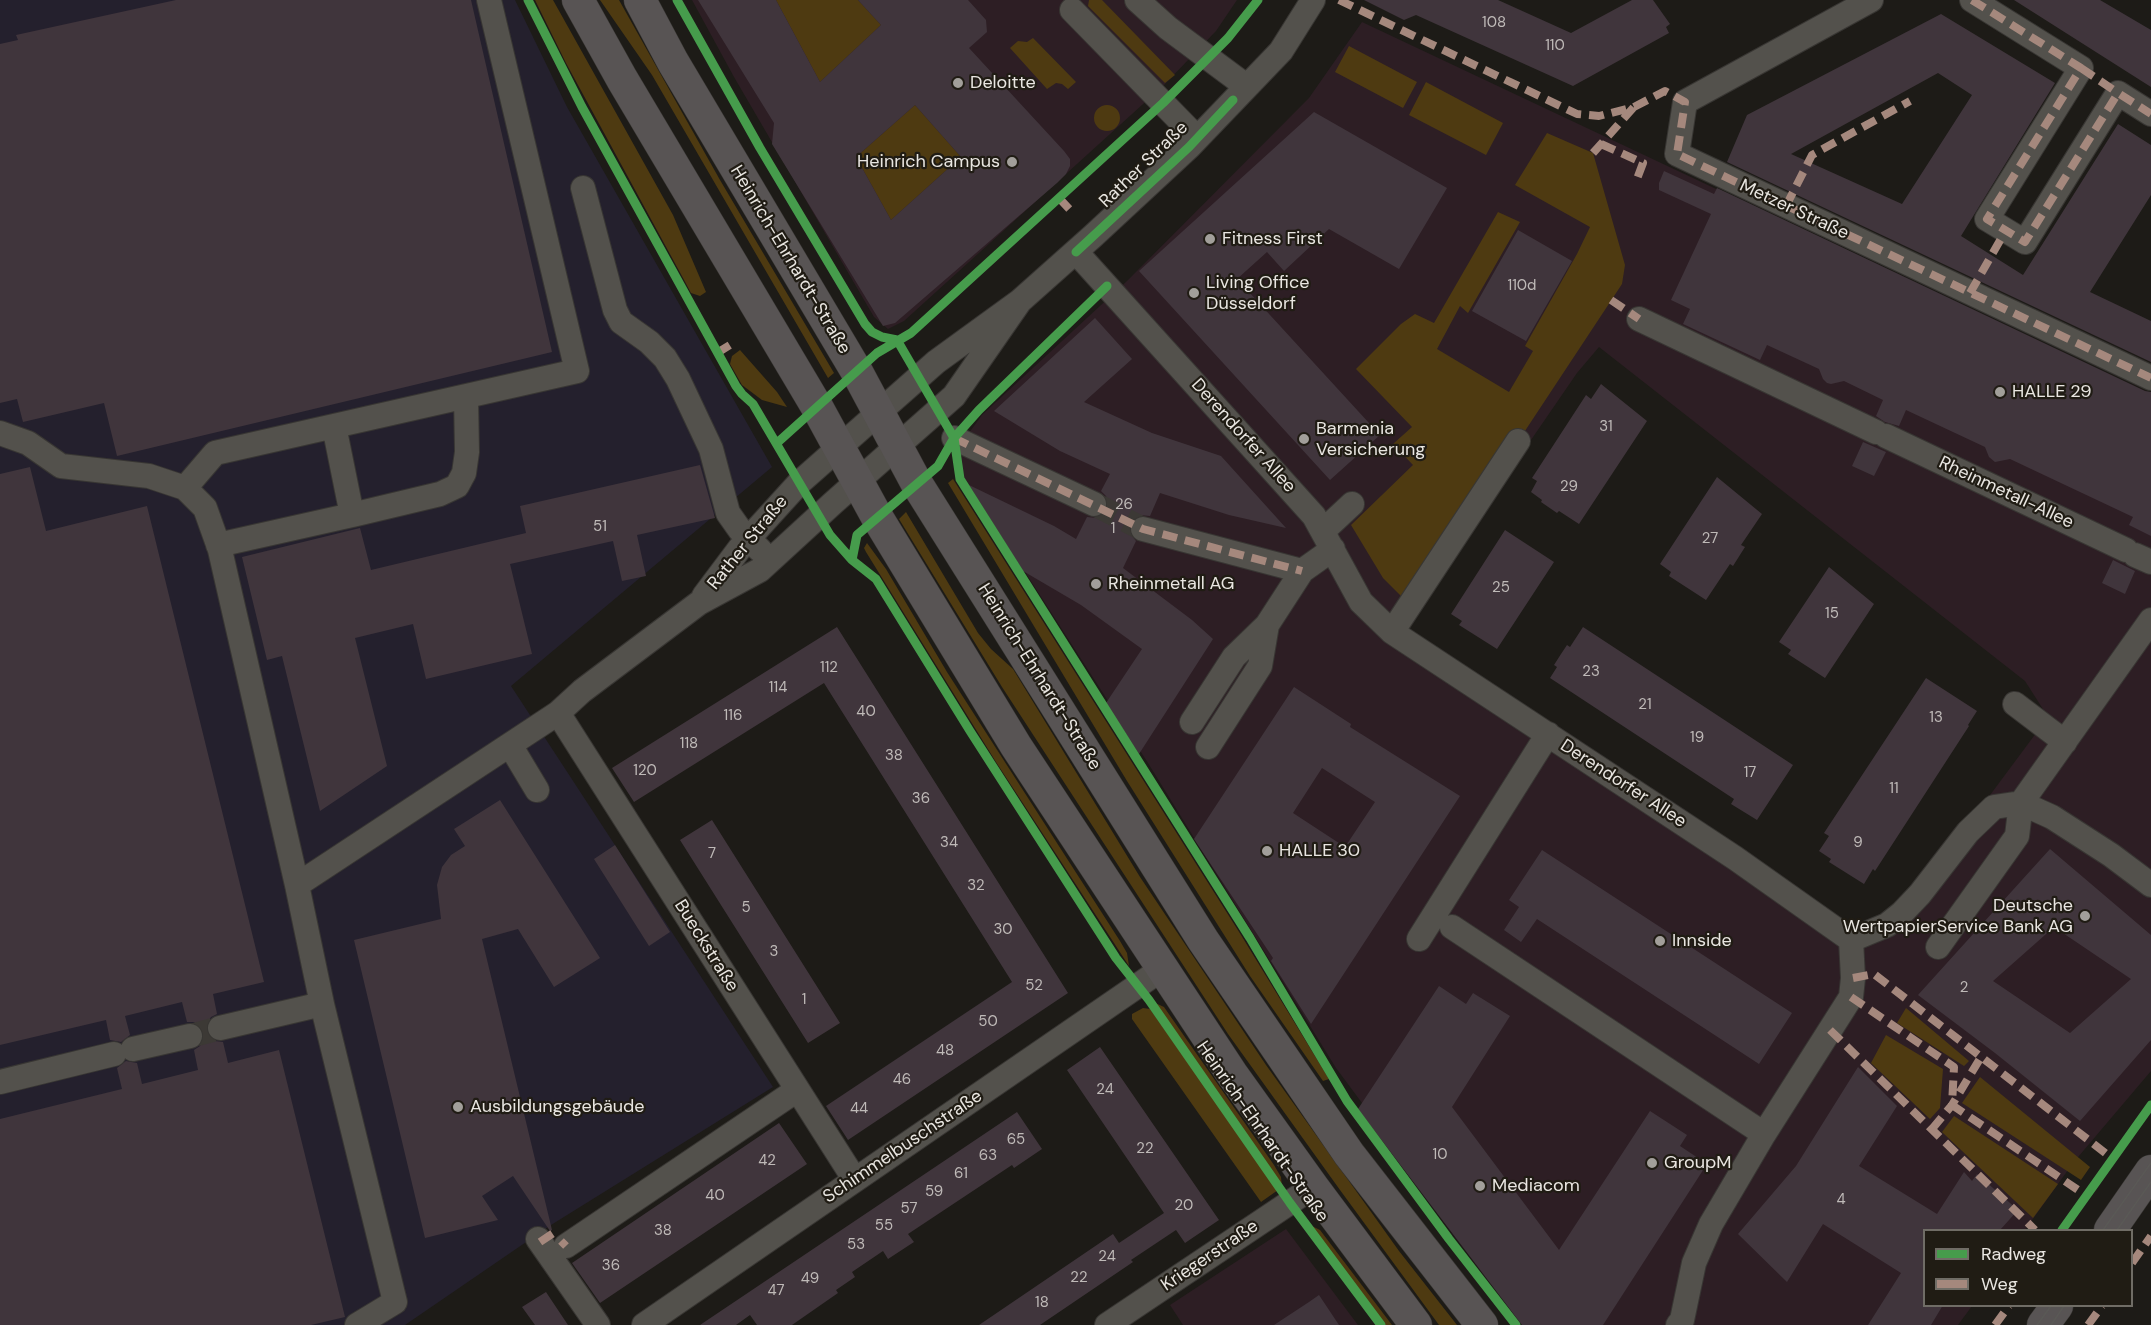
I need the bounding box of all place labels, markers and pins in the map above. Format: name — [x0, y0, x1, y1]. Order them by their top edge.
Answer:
place label: Deloitte — [970, 72, 1036, 94]
marker: Deloitte — [951, 76, 965, 90]
place label: Heinrich Campus — [857, 151, 1000, 173]
marker: Heinrich Campus — [1005, 155, 1019, 169]
place label: Fitness First — [1222, 228, 1323, 250]
marker: Fitness First — [1203, 232, 1217, 246]
place label: Living Office Düsseldorf — [1206, 272, 1309, 314]
marker: Living Office Düsseldorf — [1187, 286, 1201, 300]
place label: HALLE 29 — [2012, 381, 2092, 403]
marker: HALLE 29 — [1993, 385, 2007, 399]
place label: Barmenia Versicherung — [1316, 418, 1425, 460]
marker: Barmenia Versicherung — [1297, 432, 1311, 446]
place label: Rheinmetall AG — [1108, 573, 1234, 595]
marker: Rheinmetall AG — [1089, 577, 1103, 591]
place label: HALLE 30 — [1279, 840, 1360, 862]
marker: HALLE 30 — [1260, 844, 1274, 858]
place label: Deutsche WertpapierService Bank AG — [1843, 895, 2073, 938]
marker: Deutsche WertpapierService Bank AG — [2078, 909, 2092, 923]
place label: Innside — [1672, 930, 1732, 952]
marker: Innside — [1653, 934, 1667, 948]
place label: Ausbildungsgebäude — [470, 1096, 645, 1118]
marker: Ausbildungsgebäude — [451, 1100, 465, 1114]
place label: GroupM — [1664, 1152, 1731, 1174]
marker: GroupM — [1645, 1156, 1659, 1170]
place label: Mediacom — [1492, 1175, 1580, 1197]
marker: Mediacom — [1473, 1179, 1487, 1193]

